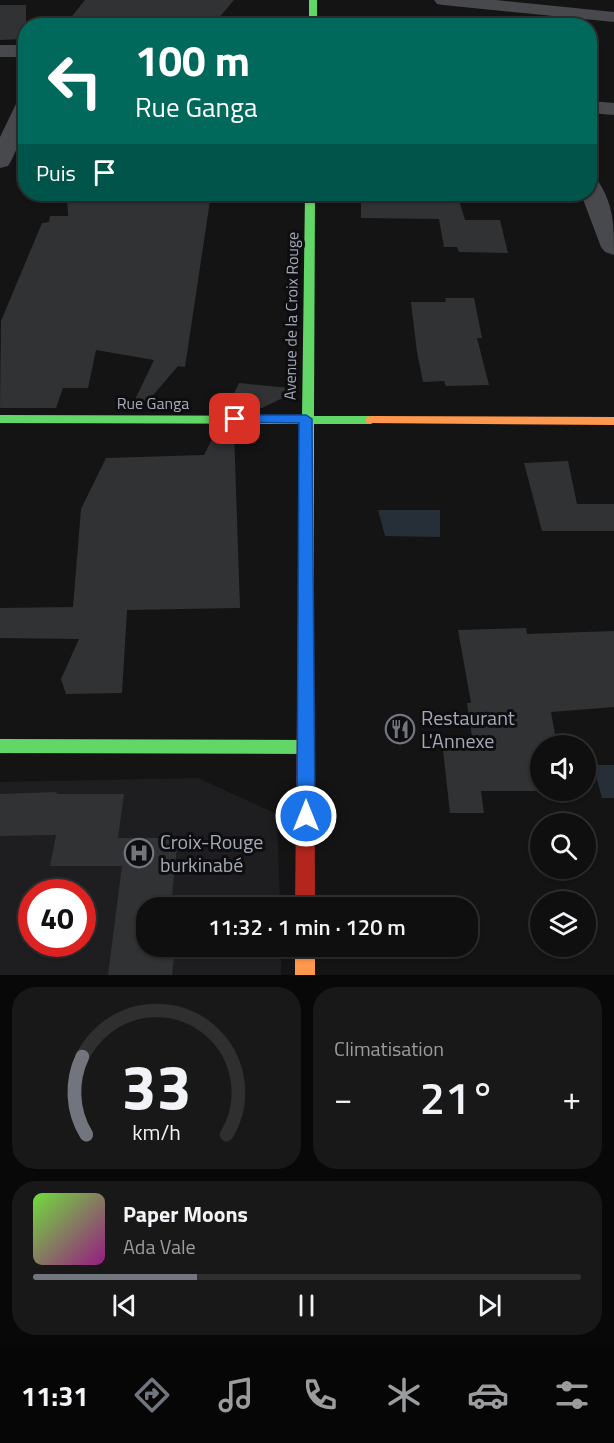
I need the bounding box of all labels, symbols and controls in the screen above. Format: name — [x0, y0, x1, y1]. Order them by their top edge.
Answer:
text: 100 m — [135, 28, 250, 92]
icon: left — [36, 42, 114, 120]
text: Rue Ganga — [135, 86, 258, 127]
text: Puis — [36, 156, 76, 190]
icon: arrive — [88, 156, 121, 189]
street label: Avenue de la Croix Rouge — [278, 232, 304, 400]
street label: Rue Ganga — [117, 391, 189, 415]
pin — [209, 393, 260, 444]
icon: arrive — [218, 402, 251, 435]
place label: Restaurant L'Annexe — [421, 702, 515, 756]
restaurant icon: Restaurant L'Annexe — [384, 713, 416, 745]
map controls — [530, 735, 596, 957]
button: sound — [530, 735, 596, 801]
position arrow — [274, 784, 338, 848]
button: search — [530, 813, 596, 879]
place label: Croix-Rouge burkinabé — [160, 826, 263, 880]
hospital icon: Croix-Rouge burkinabé — [123, 837, 155, 869]
speed limit sign: 40 — [18, 879, 96, 957]
button: layers — [530, 891, 596, 957]
text: 11:32 · 1 min · 120 m — [208, 910, 406, 944]
text: Climatisation — [334, 1033, 444, 1064]
text: 33 — [122, 1038, 191, 1133]
text: 21° — [420, 1063, 495, 1131]
text: − — [334, 1073, 352, 1123]
text: + — [563, 1073, 581, 1123]
text: km/h — [132, 1116, 181, 1148]
text: Paper Moons — [123, 1197, 248, 1231]
text: Ada Vale — [123, 1231, 196, 1262]
icon: previous — [108, 1289, 141, 1322]
icon: pause — [290, 1289, 323, 1322]
icon: next — [473, 1289, 506, 1322]
icon: directions — [131, 1374, 173, 1416]
icon: music — [215, 1374, 257, 1416]
icon: phone — [299, 1374, 341, 1416]
icon: climate — [383, 1374, 425, 1416]
icon: car — [467, 1374, 509, 1416]
icon: filters — [551, 1374, 593, 1416]
text: 11:31 — [21, 1375, 88, 1416]

